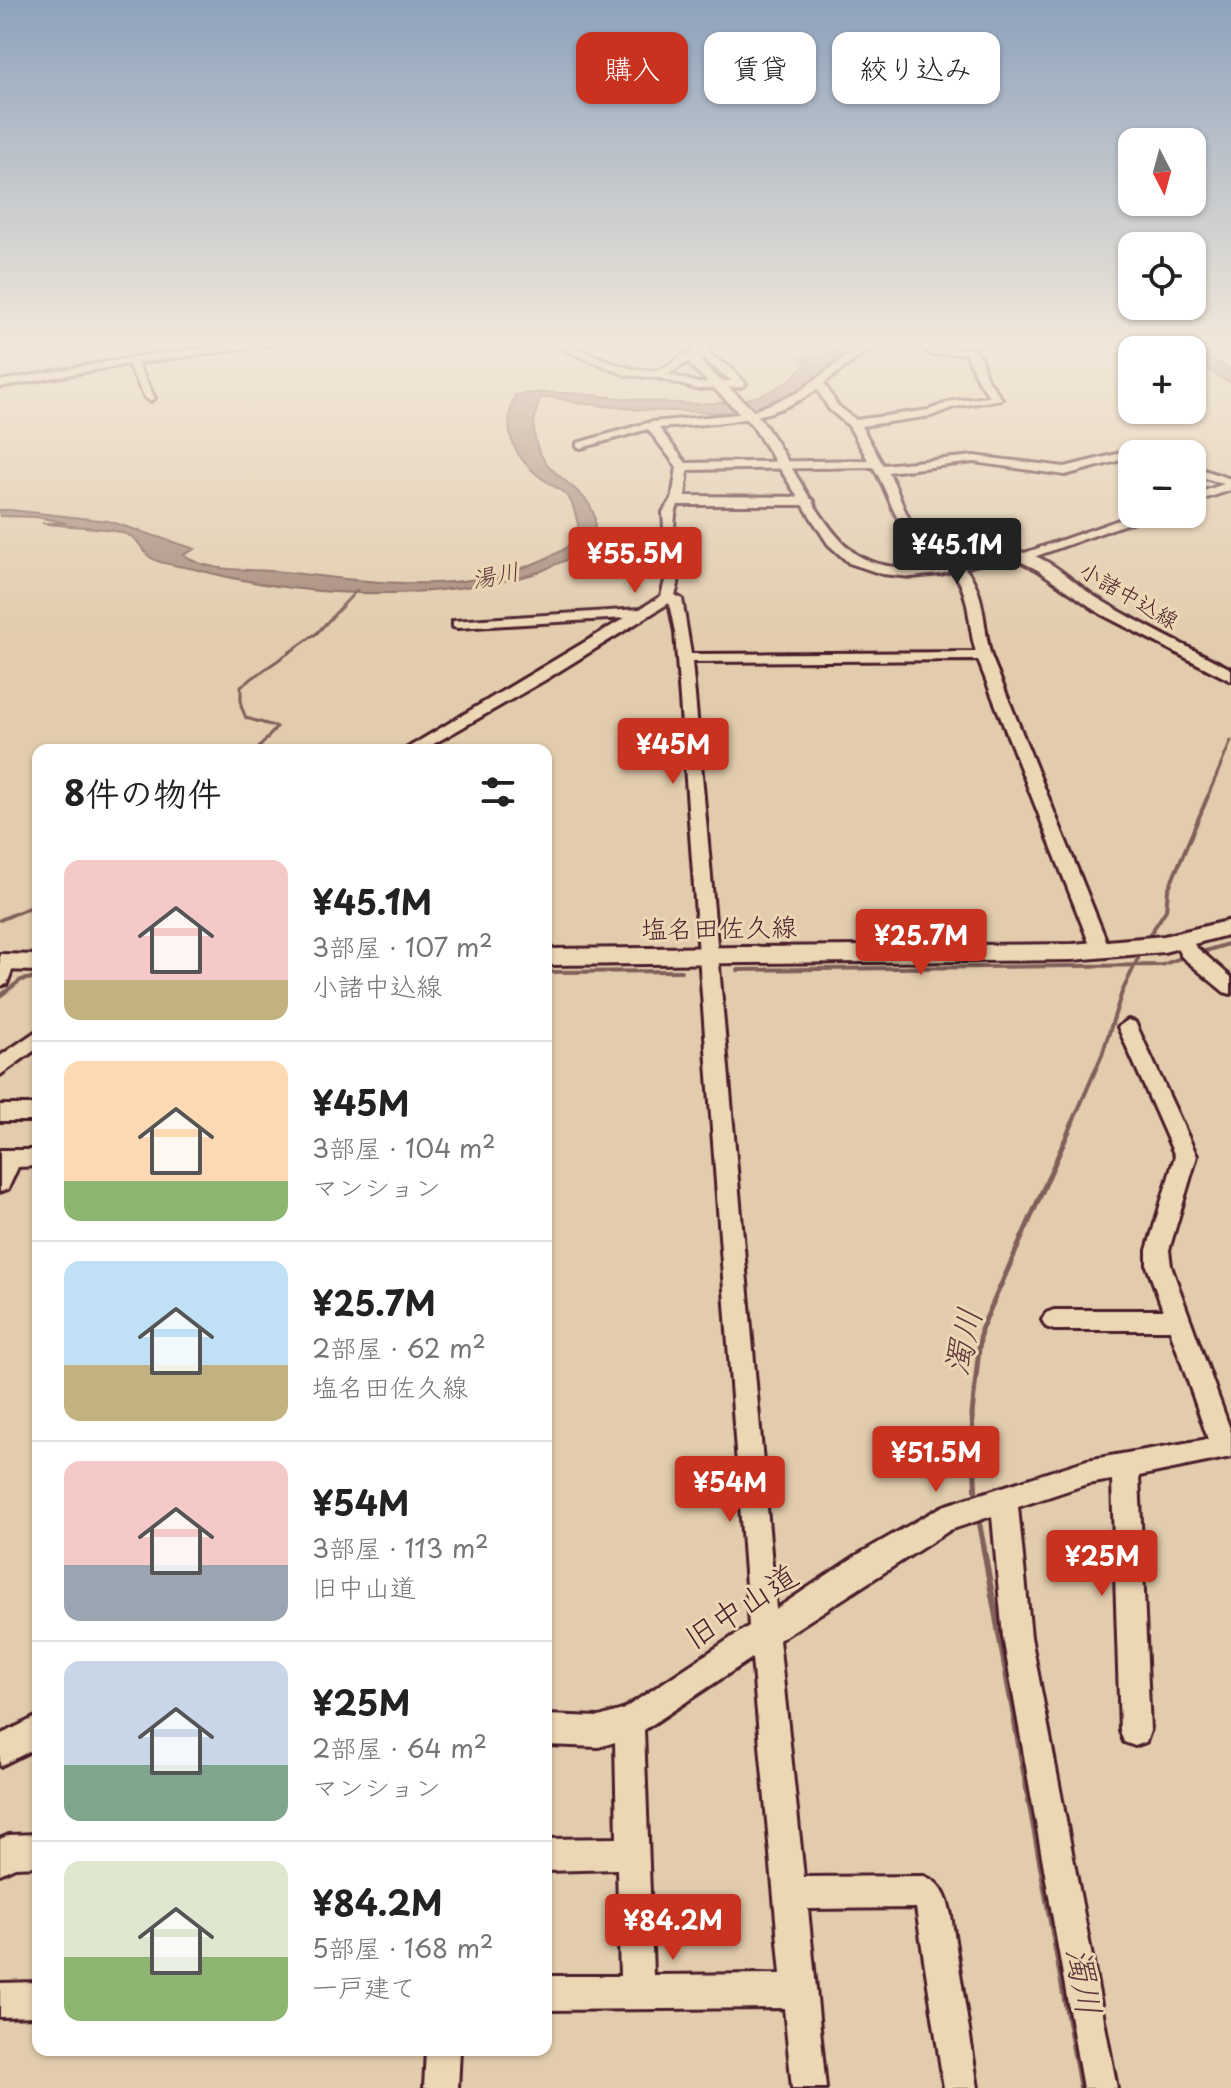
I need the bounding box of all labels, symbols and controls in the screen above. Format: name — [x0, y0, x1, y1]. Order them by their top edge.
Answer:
chip: 購入 — [576, 32, 688, 104]
chip: 賃貸 — [704, 32, 816, 104]
chip: 絞り込み — [832, 32, 1000, 104]
north arrow — [1118, 128, 1206, 216]
map controls — [1118, 128, 1206, 528]
button: locate — [1118, 232, 1206, 320]
button: + — [1118, 336, 1206, 424]
button: − — [1118, 440, 1206, 528]
pin: ¥45.1M — [892, 518, 1022, 586]
text: ¥45.1M — [911, 524, 1003, 563]
pin: ¥55.5M — [570, 527, 700, 595]
text: ¥55.5M — [587, 533, 683, 572]
water label: 湯川 — [468, 552, 522, 596]
street label: 小諸中込線 — [1074, 552, 1186, 636]
pin: ¥45M — [626, 718, 720, 786]
text: ¥45M — [636, 724, 710, 763]
text: 8件の物件 — [64, 766, 221, 818]
icon: filters — [476, 770, 520, 814]
text: ¥45.1M — [312, 875, 432, 927]
icon: home — [128, 892, 224, 988]
street label: 塩名田佐久線 — [641, 906, 797, 948]
pin: ¥25.7M — [856, 909, 986, 977]
text: ¥25.7M — [874, 915, 968, 954]
text: 3部屋 · 107 m² — [312, 927, 493, 966]
text: 小諸中込線 — [312, 966, 442, 1005]
text: ¥45M — [312, 1076, 410, 1128]
icon: home — [128, 1093, 224, 1189]
text: 3部屋 · 104 m² — [312, 1128, 496, 1167]
text: マンション — [312, 1167, 441, 1206]
text: ¥25.7M — [312, 1276, 436, 1328]
icon: home — [128, 1293, 224, 1389]
water label: 濁川 — [928, 1302, 994, 1380]
text: 2部屋 · 62 m² — [312, 1328, 486, 1367]
text: 塩名田佐久線 — [312, 1367, 468, 1406]
pin: ¥51.5M — [871, 1426, 1001, 1494]
text: ¥51.5M — [890, 1432, 982, 1471]
pin: ¥54M — [683, 1456, 777, 1524]
text: ¥54M — [693, 1462, 767, 1501]
text: ¥54M — [312, 1476, 409, 1528]
icon: home — [128, 1493, 224, 1589]
text: 3部屋 · 113 m² — [312, 1528, 489, 1567]
pin: ¥25M — [1055, 1530, 1149, 1598]
text: ¥25M — [1064, 1536, 1140, 1575]
street label: 旧中山道 — [673, 1550, 807, 1660]
text: 旧中山道 — [312, 1567, 416, 1606]
text: ¥25M — [312, 1676, 410, 1728]
icon: home — [128, 1693, 224, 1789]
text: 2部屋 · 64 m² — [312, 1728, 487, 1767]
text: マンション — [312, 1767, 441, 1806]
text: ¥84.2M — [312, 1876, 443, 1928]
icon: home — [128, 1893, 224, 1989]
pin: ¥84.2M — [608, 1894, 738, 1962]
text: ¥84.2M — [623, 1900, 723, 1939]
text: 5部屋 · 168 m² — [312, 1928, 493, 1967]
water label: 濁川 — [1054, 1943, 1118, 2019]
text: 一戸建て — [312, 1967, 416, 2006]

